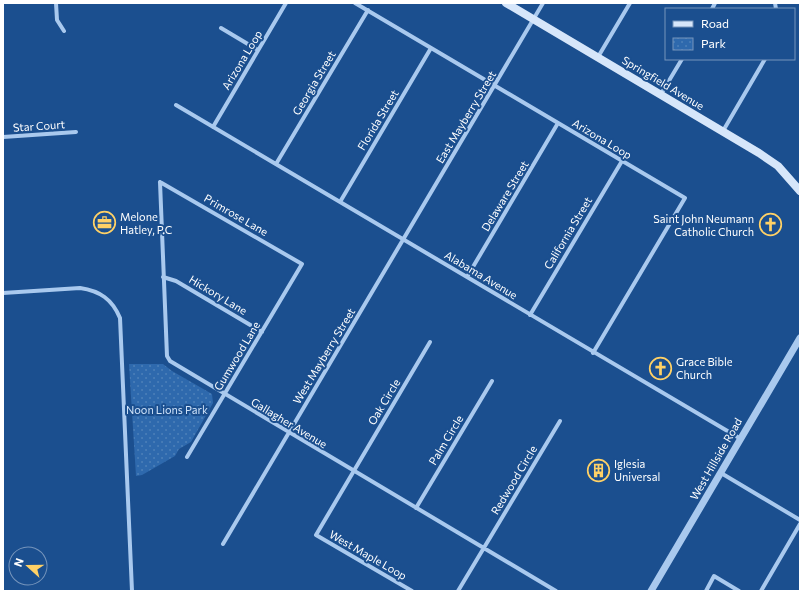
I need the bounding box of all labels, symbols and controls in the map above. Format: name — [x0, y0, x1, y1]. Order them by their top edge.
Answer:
legend — [665, 8, 795, 60]
text: Road — [701, 16, 729, 30]
street label: Arizona Loop — [219, 28, 264, 92]
text: Park — [701, 36, 727, 50]
street label: Georgia Street — [289, 48, 338, 117]
street label: Springfield Avenue — [620, 53, 707, 112]
street label: East Mayberry Street — [433, 68, 499, 165]
street label: Florida Street — [354, 87, 401, 152]
street label: Arizona Loop — [570, 116, 634, 161]
street label: Star Court — [12, 117, 66, 134]
street label: Delaware Street — [478, 158, 531, 233]
street label: Primrose Lane — [202, 191, 271, 238]
street label: California Street — [541, 194, 595, 271]
office icon: Melone Hatley, P.C — [92, 210, 118, 236]
place label: Melone Hatley, P.C — [120, 210, 172, 236]
place label: Saint John Neumann Catholic Church — [653, 212, 754, 238]
church icon: Saint John Neumann Catholic Church — [757, 212, 783, 238]
street label: Alabama Avenue — [443, 248, 520, 301]
street label: Hickory Lane — [187, 272, 250, 317]
street label: West Mayberry Street — [290, 305, 358, 406]
street label: Gumwood Lane — [211, 319, 262, 393]
church icon: Grace Bible Church — [648, 355, 674, 381]
place label: Grace Bible Church — [676, 355, 733, 381]
street label: Oak Circle — [365, 376, 402, 427]
street label: Gallagher Avenue — [249, 395, 330, 450]
park label: Noon Lions Park — [126, 403, 208, 416]
street label: Palm Circle — [426, 412, 466, 467]
street label: West Hillside Road — [687, 416, 744, 502]
street label: Redwood Circle — [488, 443, 539, 517]
building icon: Iglesia Universal — [586, 457, 612, 483]
place label: Iglesia Universal — [614, 457, 660, 483]
street label: West Maple Loop — [327, 527, 409, 582]
north arrow — [8, 546, 48, 586]
text: N — [11, 556, 26, 568]

